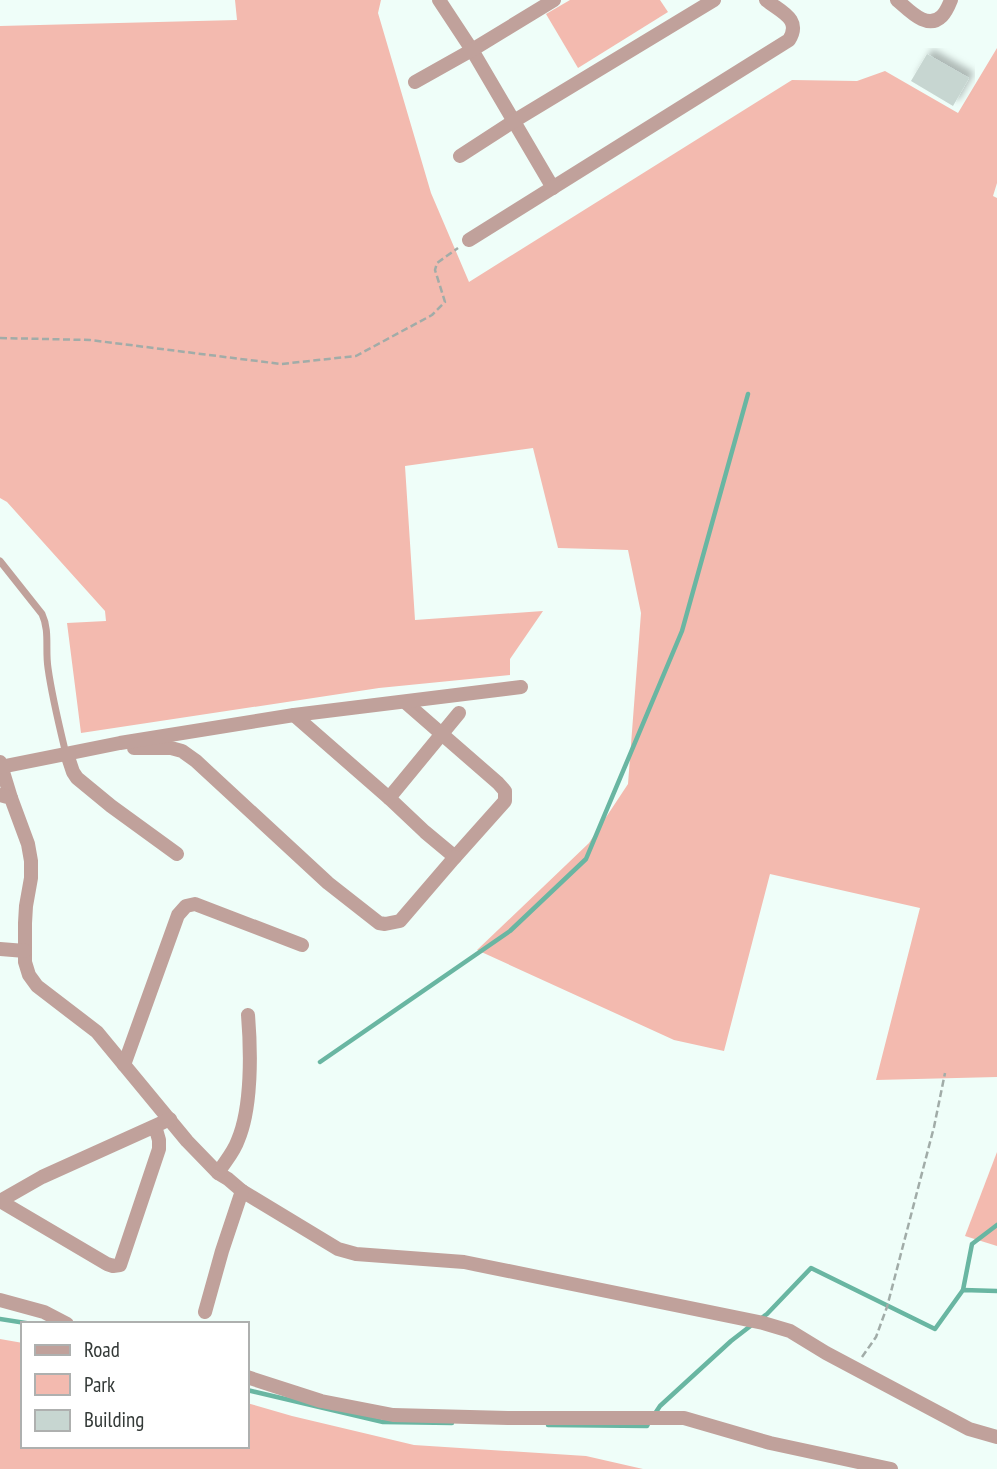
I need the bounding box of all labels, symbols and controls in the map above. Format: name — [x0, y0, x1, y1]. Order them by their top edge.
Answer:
legend — [21, 1322, 248, 1448]
text: Road — [84, 1336, 120, 1363]
text: Park — [84, 1371, 115, 1398]
text: Building — [84, 1406, 144, 1433]

